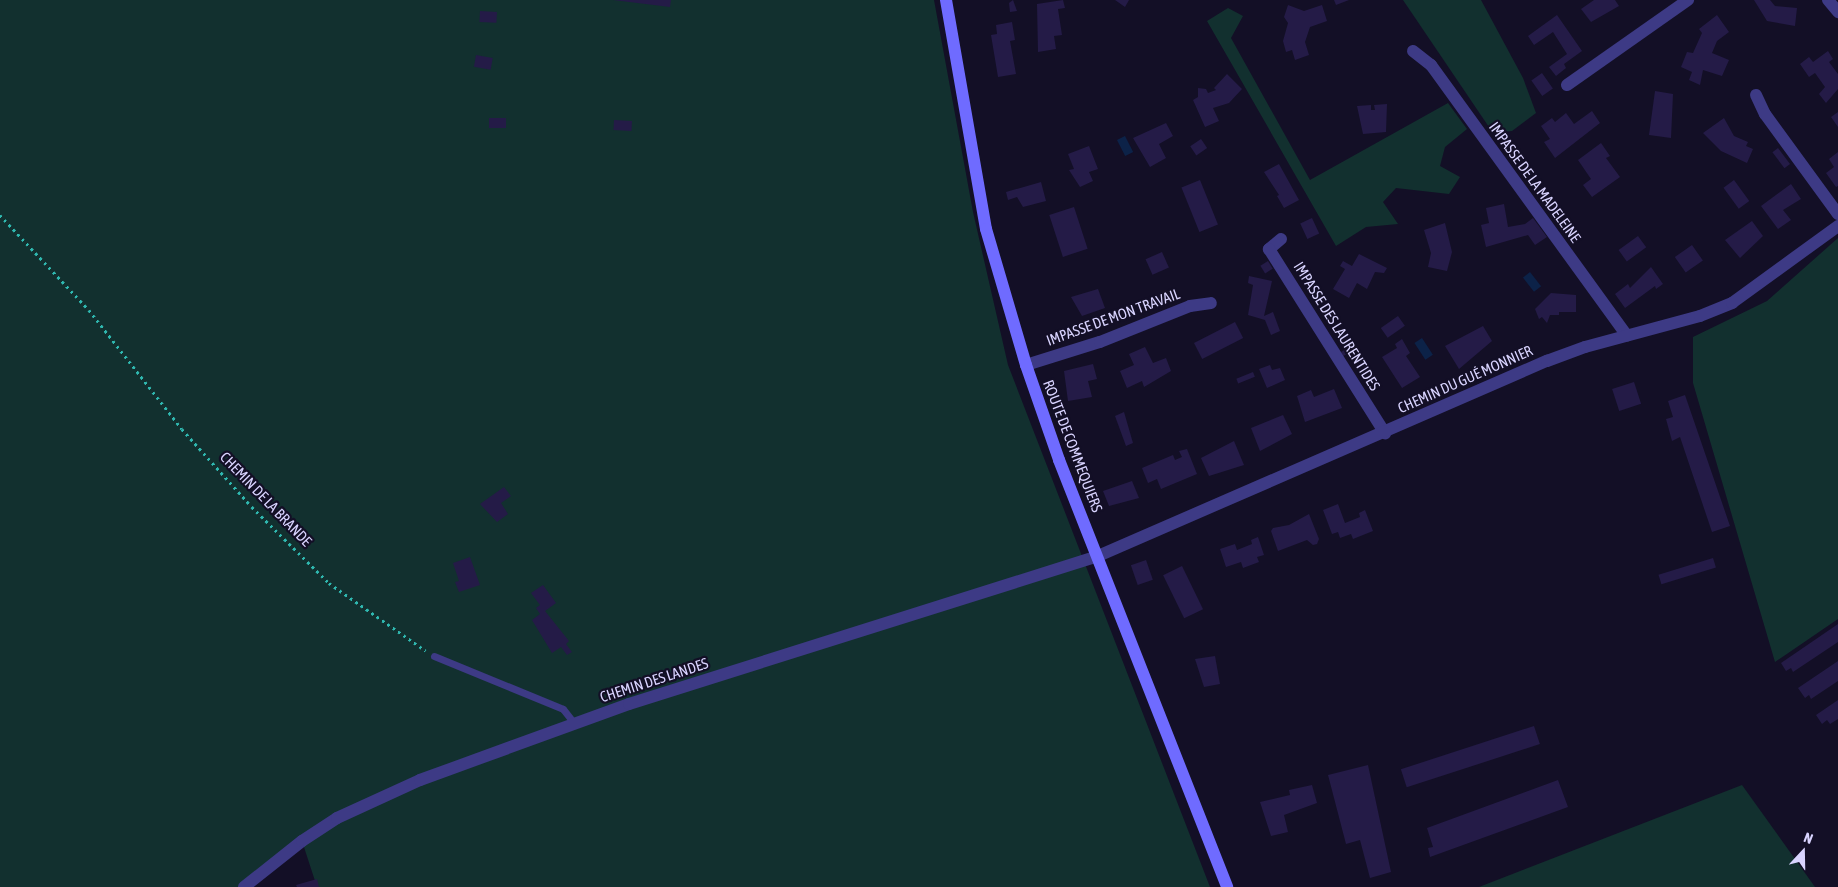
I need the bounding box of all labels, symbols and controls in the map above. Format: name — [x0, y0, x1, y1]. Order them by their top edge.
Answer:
street label: IMPASSE DE LA MADELEINE — [1485, 118, 1585, 246]
street label: IMPASSE DES LAURENTIDES — [1290, 258, 1384, 394]
street label: IMPASSE DE MON TRAVAIL — [1044, 284, 1182, 350]
street label: CHEMIN DU GUÉ MONNIER — [1395, 341, 1535, 417]
street label: ROUTE DE COMMEQUIERS — [1039, 377, 1107, 515]
street label: CHEMIN DE LA BRANDE — [216, 448, 316, 550]
street label: CHEMIN DES LANDES — [598, 654, 710, 706]
north arrow — [1778, 827, 1828, 877]
text: N — [1802, 829, 1815, 847]

